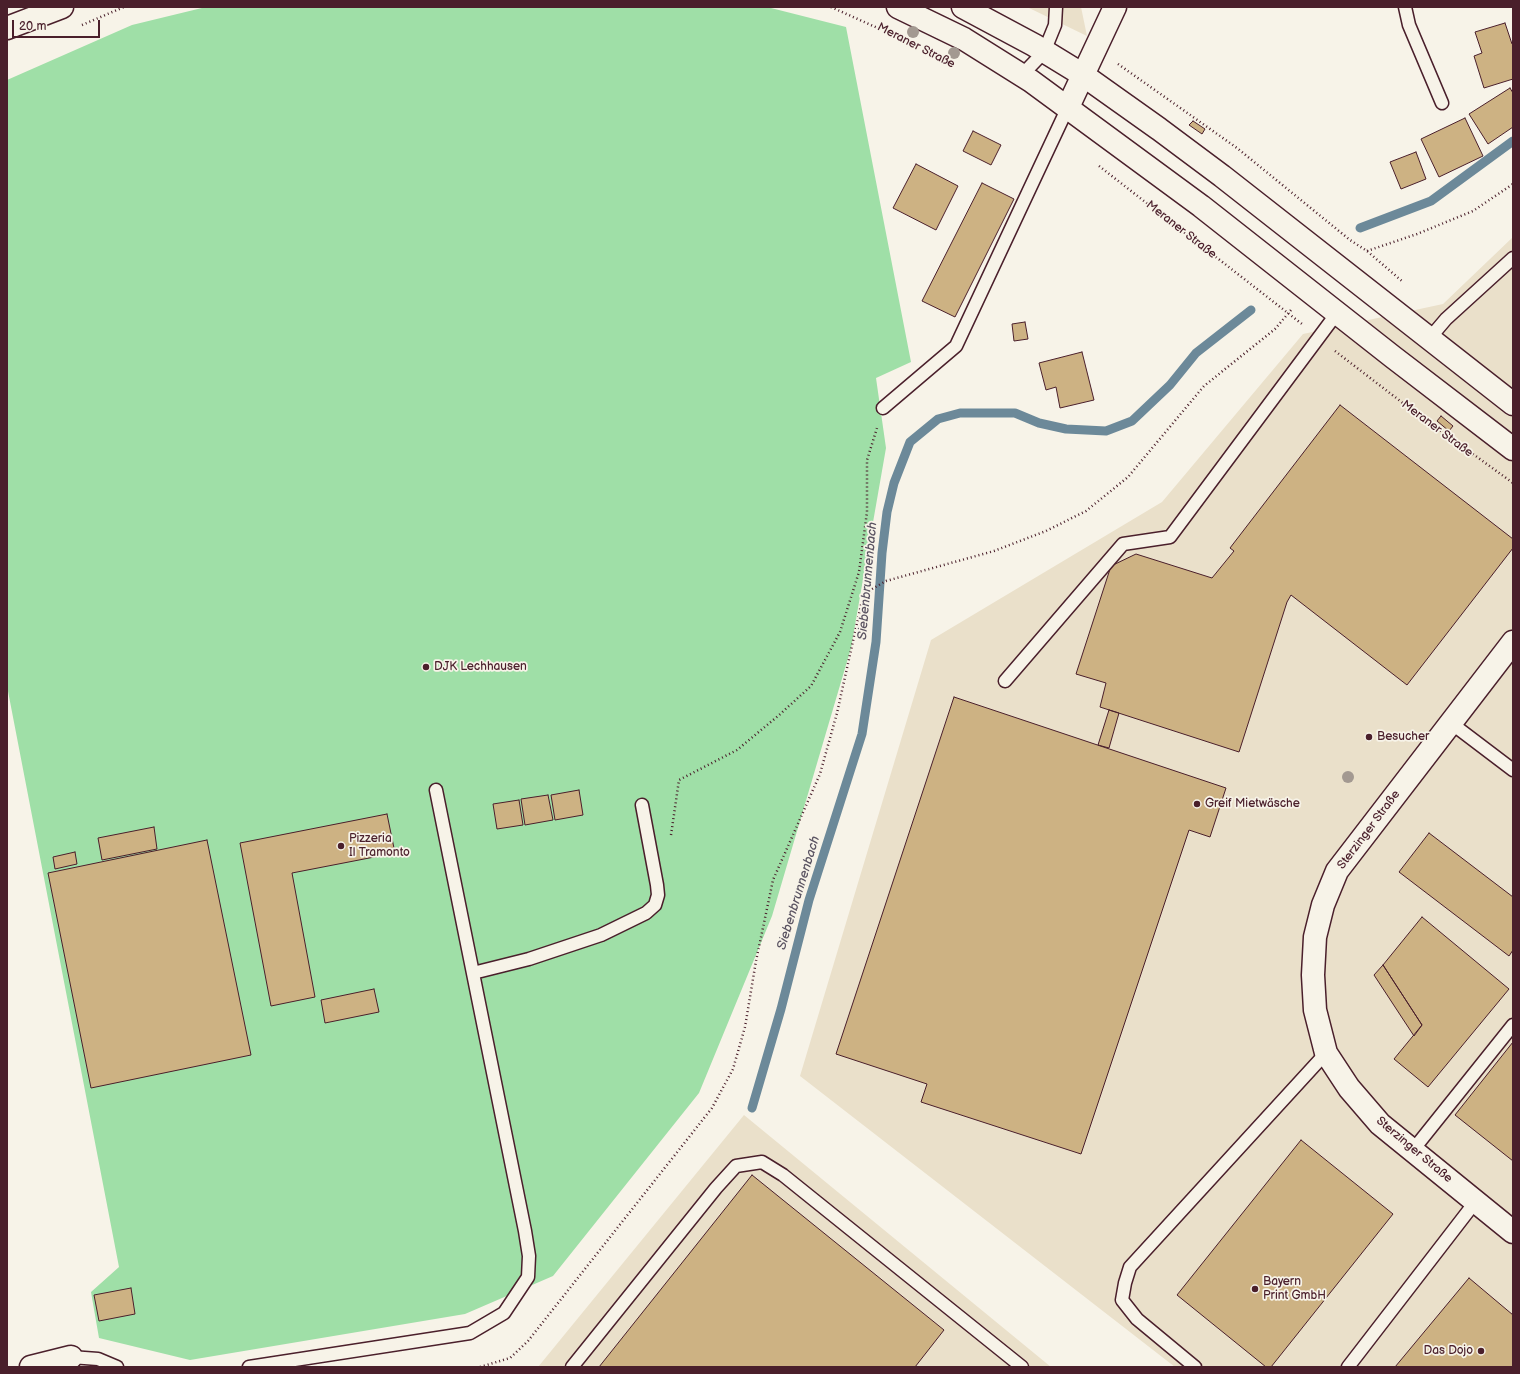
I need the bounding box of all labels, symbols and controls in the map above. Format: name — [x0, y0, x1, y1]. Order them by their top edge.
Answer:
scale bar — [14, 12, 102, 38]
text: 20 m — [19, 19, 46, 34]
street label: Meraner Straße — [875, 20, 957, 72]
street label: Meraner Straße — [1143, 198, 1219, 262]
street label: Meraner Straße — [1399, 398, 1475, 460]
water label: Siebenbrunnenbach — [855, 521, 881, 641]
place label: DJK Lechhausen — [434, 660, 527, 674]
marker: DJK Lechhausen — [421, 662, 431, 672]
place label: Besucher — [1377, 730, 1429, 744]
marker: Besucher — [1364, 732, 1374, 742]
street label: Sterzinger Straße — [1335, 788, 1403, 872]
place label: Greif Mietwäsche — [1205, 797, 1300, 811]
marker: Greif Mietwäsche — [1192, 799, 1202, 809]
place label: Pizzeria Il Tramonto — [349, 832, 410, 860]
water label: Siebenbrunnenbach — [774, 834, 824, 952]
marker: Pizzeria Il Tramonto — [336, 841, 346, 851]
street label: Sterzinger Straße — [1373, 1114, 1455, 1186]
place label: Bayern Print GmbH — [1263, 1275, 1326, 1303]
marker: Bayern Print GmbH — [1250, 1284, 1260, 1294]
place label: Das Dojo — [1424, 1344, 1473, 1358]
marker: Das Dojo — [1476, 1346, 1486, 1356]

